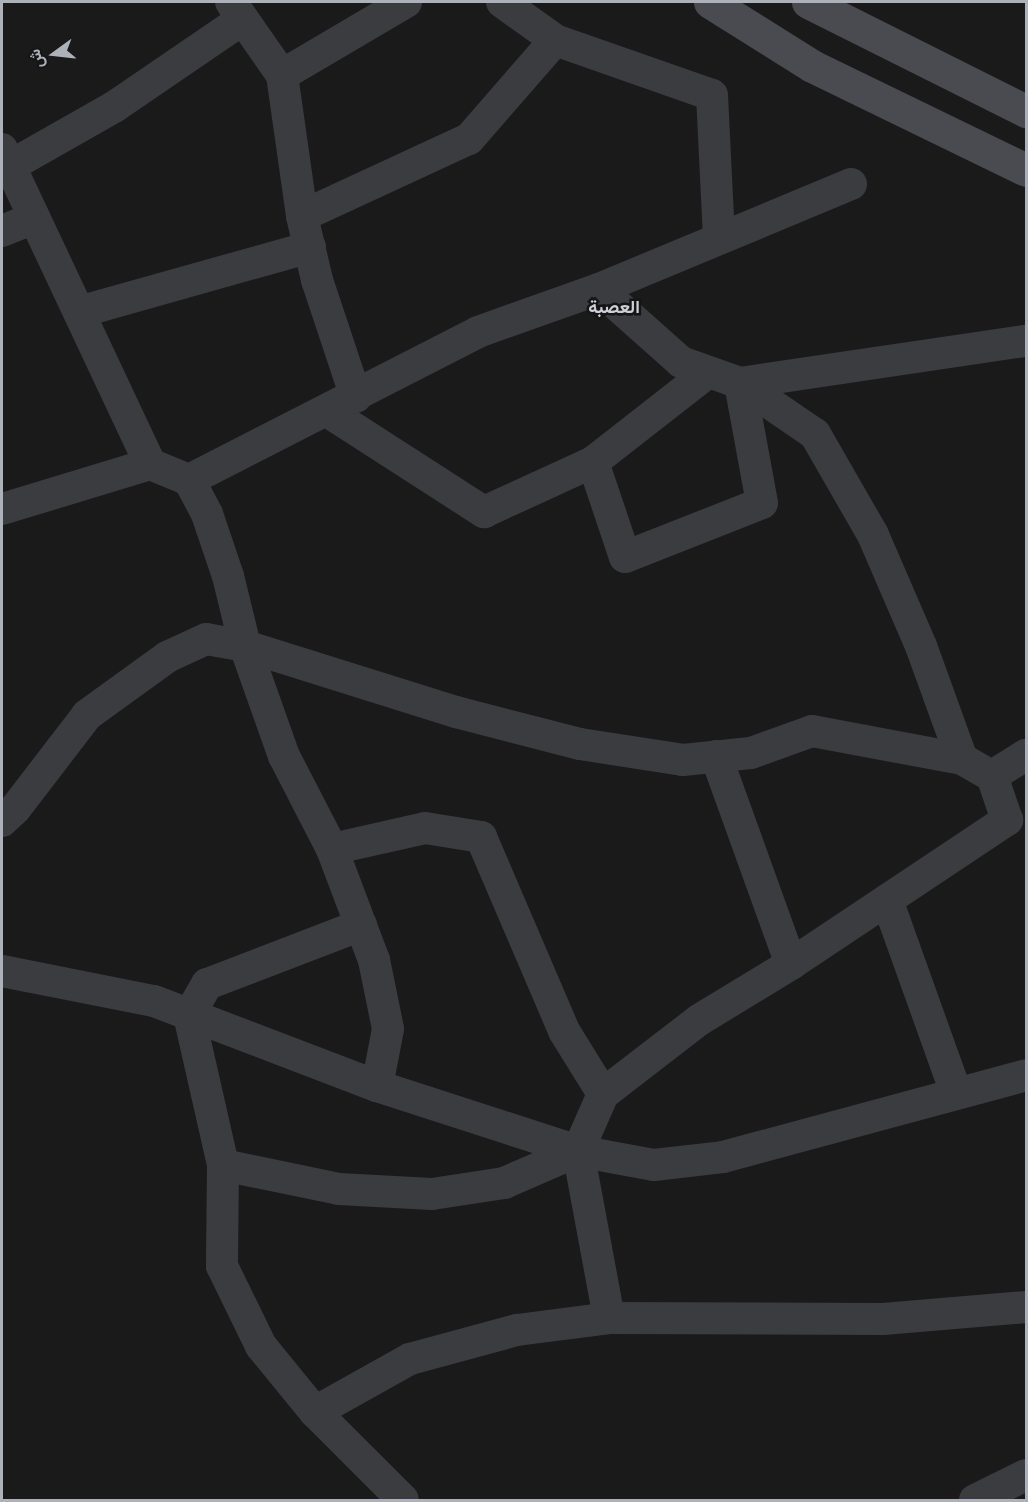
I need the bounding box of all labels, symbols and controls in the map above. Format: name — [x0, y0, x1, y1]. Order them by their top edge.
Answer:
north arrow — [24, 24, 84, 84]
text: ش — [24, 47, 50, 71]
district label: العصبة — [588, 297, 640, 319]

